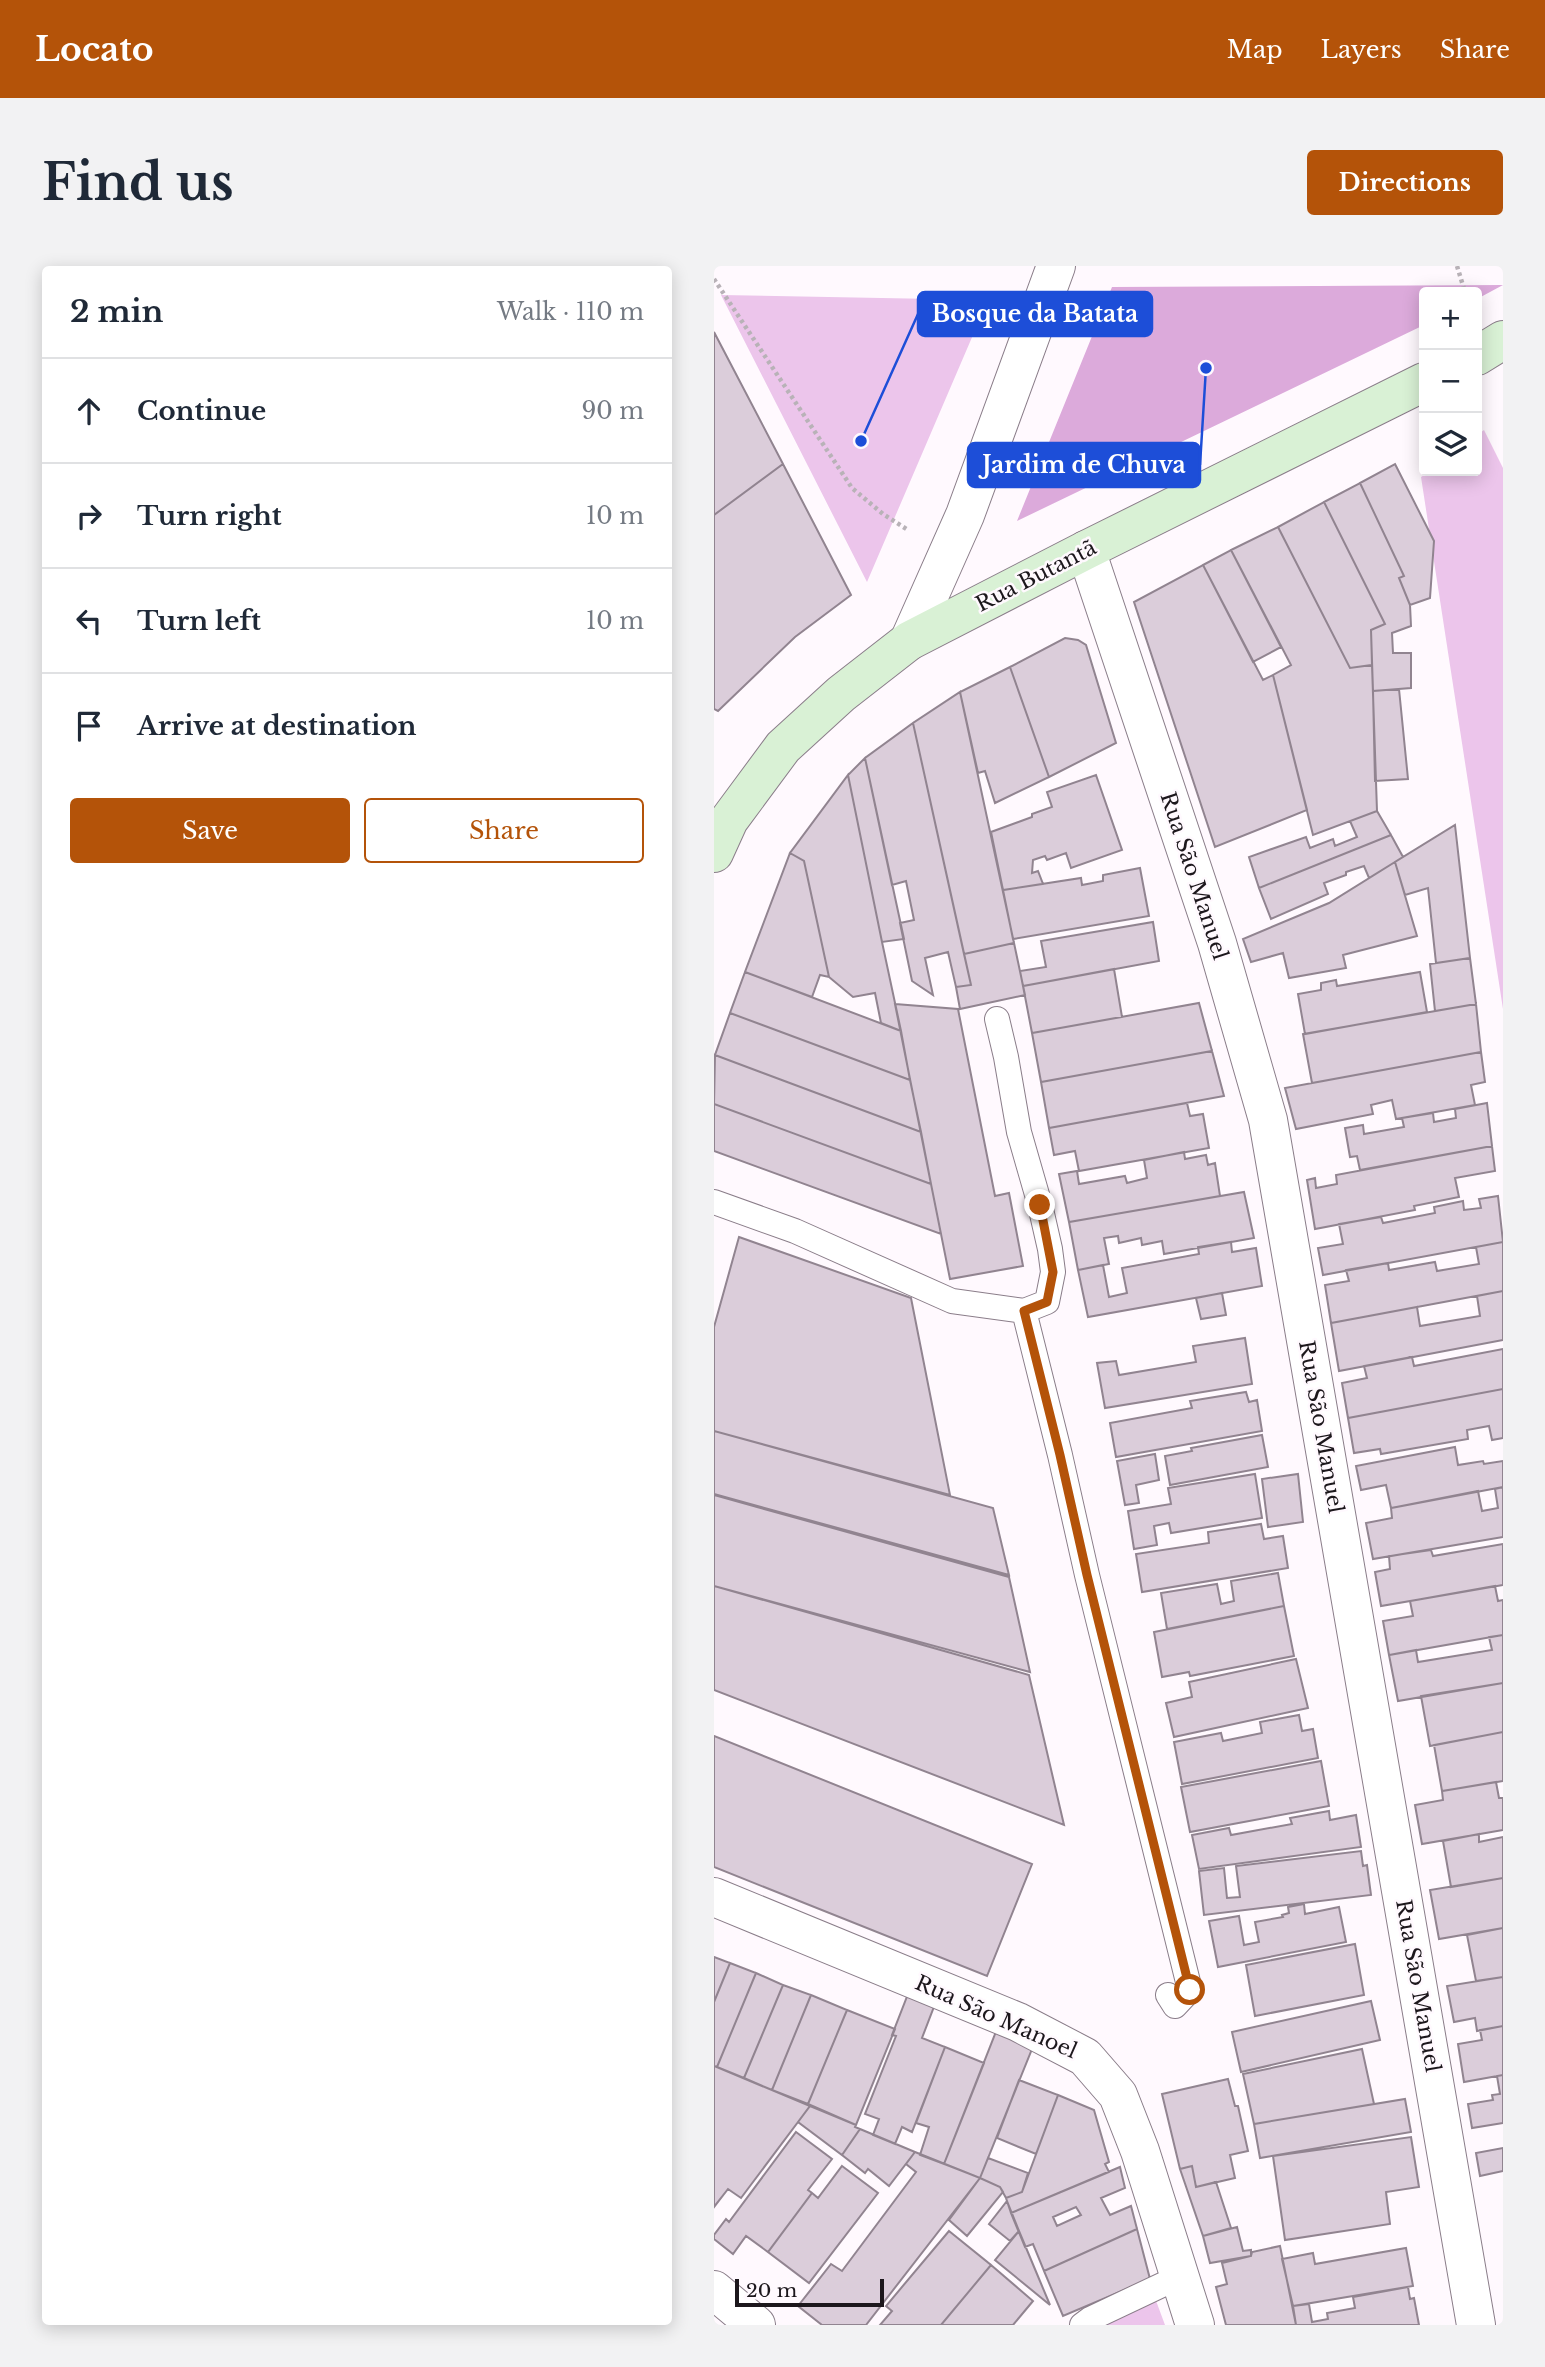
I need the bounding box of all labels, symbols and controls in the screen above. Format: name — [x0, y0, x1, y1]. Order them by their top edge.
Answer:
text: Locato — [35, 29, 154, 70]
text: Map — [1227, 35, 1283, 64]
text: Layers — [1321, 35, 1402, 64]
text: Share — [1440, 35, 1510, 64]
button: Directions — [1307, 150, 1503, 215]
text: Find us — [42, 152, 234, 213]
map controls — [1419, 287, 1482, 476]
button: + — [1419, 287, 1482, 350]
callout: Bosque da Batata — [918, 292, 1152, 336]
text: 2 min — [70, 293, 163, 330]
text: Walk · 110 m — [497, 298, 644, 326]
text: Bosque da Batata — [932, 300, 1138, 328]
button: − — [1419, 350, 1482, 413]
icon: ahead — [70, 392, 108, 430]
text: Continue — [137, 395, 266, 427]
text: 90 m — [582, 397, 644, 425]
button: layers — [1419, 413, 1482, 476]
callout: Jardim de Chuva — [968, 443, 1200, 487]
text: Jardim de Chuva — [978, 451, 1186, 479]
icon: right — [70, 497, 108, 535]
text: Turn right — [137, 500, 282, 532]
text: 10 m — [586, 502, 644, 530]
street label: Rua Butantã — [971, 534, 1101, 617]
icon: left — [70, 602, 108, 640]
text: Turn left — [137, 605, 261, 637]
text: 10 m — [586, 607, 644, 635]
icon: arrive — [70, 707, 108, 745]
text: Arrive at destination — [137, 710, 417, 742]
street label: Rua São Manuel — [1155, 789, 1233, 963]
button: Save — [70, 798, 350, 863]
button: Share — [364, 798, 644, 863]
route end — [1024, 1189, 1055, 1220]
street label: Rua São Manuel — [1293, 1339, 1349, 1516]
street label: Rua São Manuel — [1390, 1898, 1446, 2075]
street label: Rua São Manoel — [911, 1970, 1081, 2064]
route start — [1174, 1974, 1205, 2005]
scale bar — [735, 2276, 884, 2308]
text: 20 m — [746, 2279, 797, 2302]

